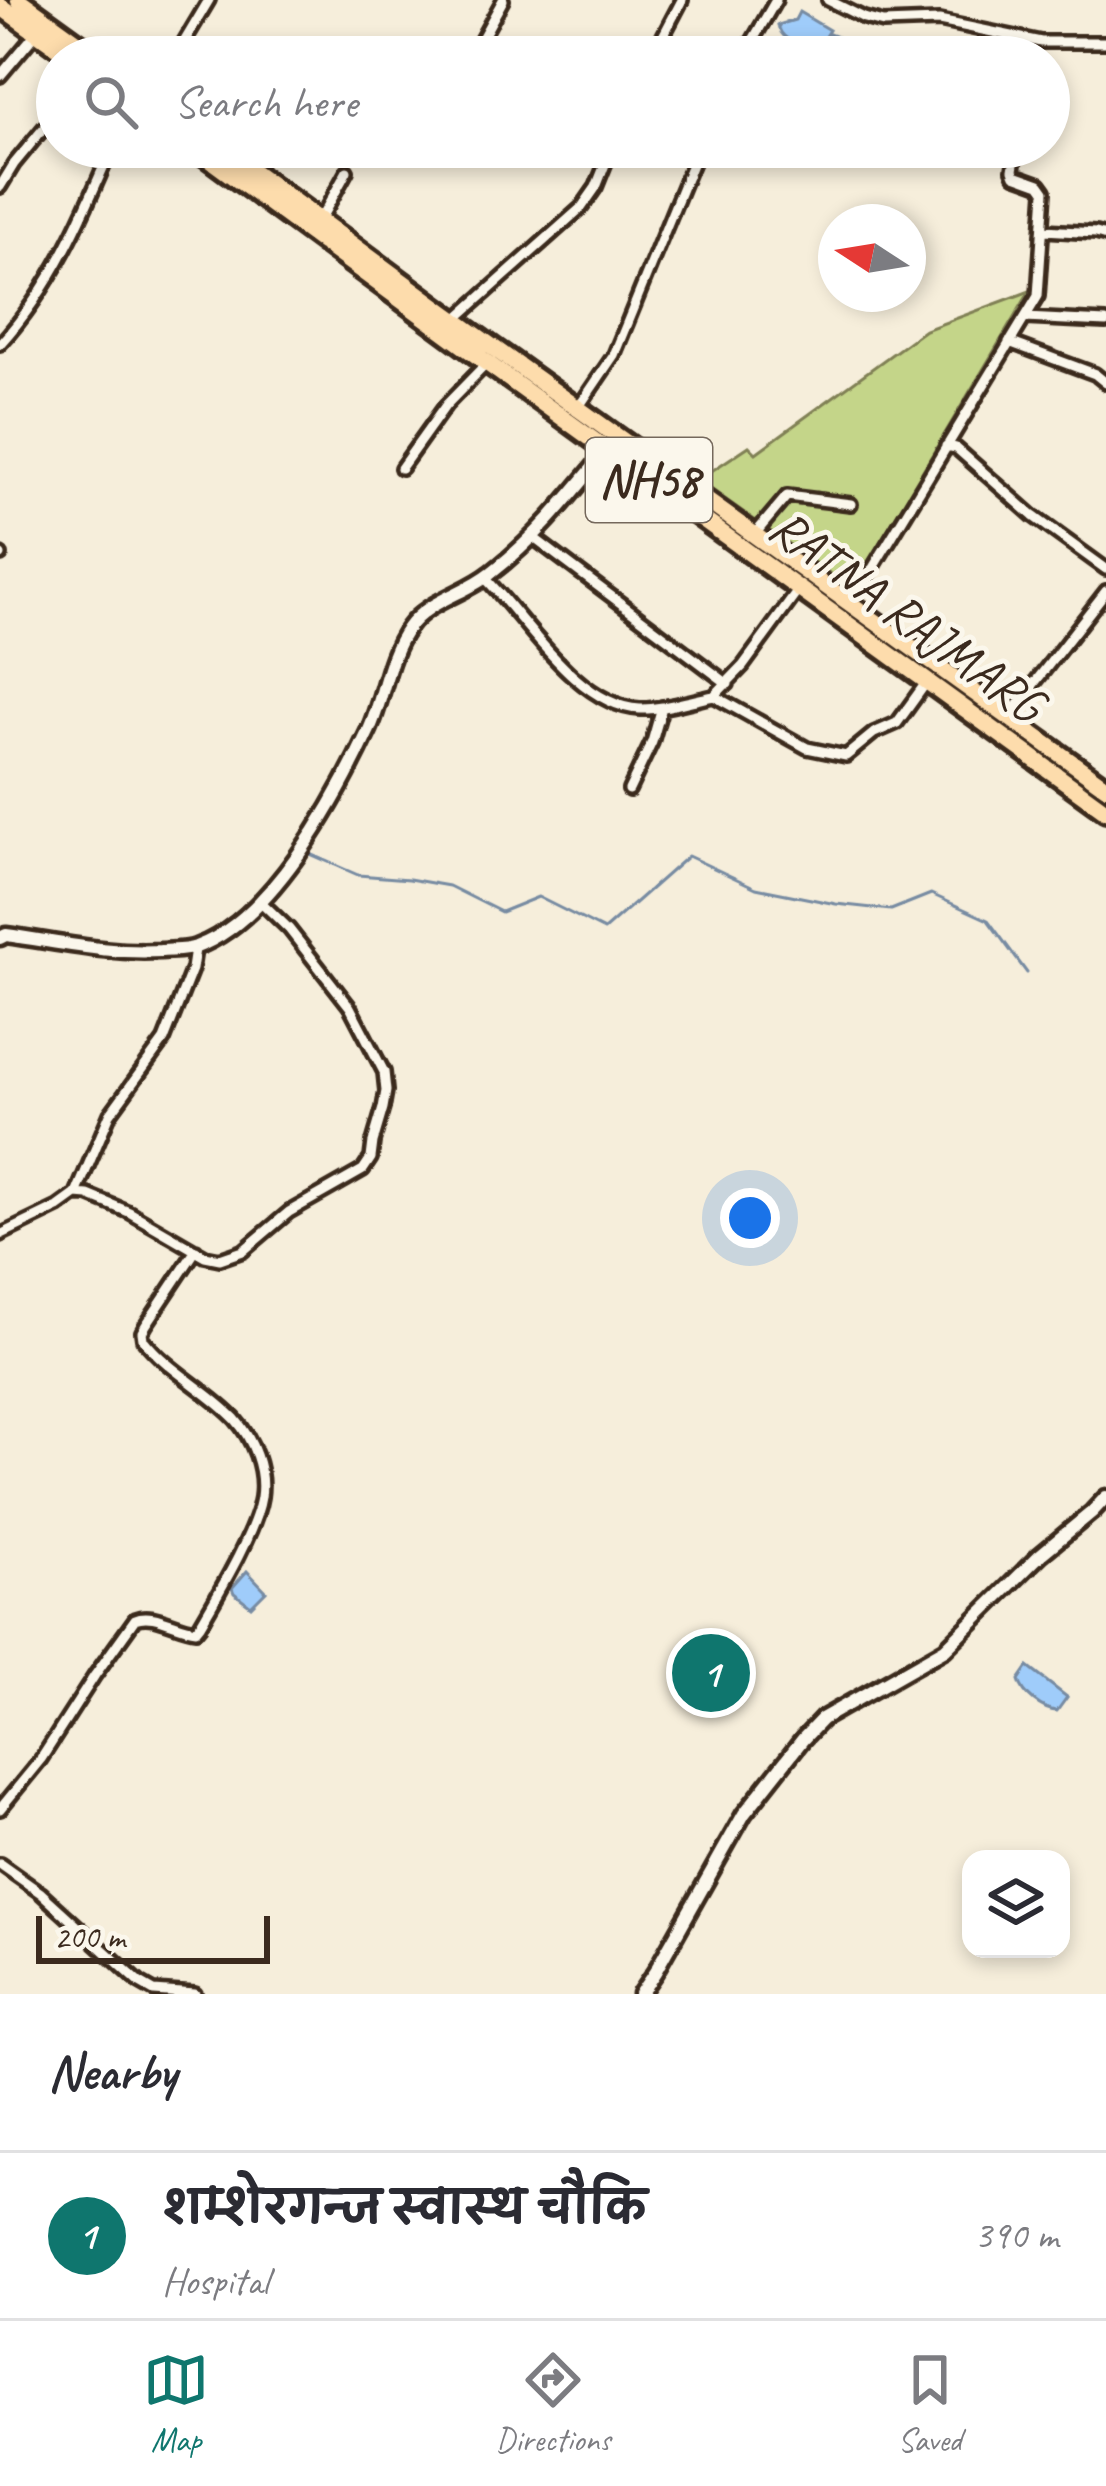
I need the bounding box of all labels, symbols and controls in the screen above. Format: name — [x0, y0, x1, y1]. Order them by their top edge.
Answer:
search box — [36, 36, 1070, 168]
icon: search — [78, 69, 144, 135]
text: Search here — [174, 74, 357, 131]
north arrow — [818, 204, 926, 312]
road number: NH58 — [586, 438, 712, 522]
street label: RATNA RAJMARG — [758, 494, 1060, 739]
your location — [720, 1188, 780, 1248]
pin: 1 — [672, 1628, 750, 1718]
map controls — [962, 1850, 1070, 1958]
button: layers — [962, 1850, 1070, 1958]
scale bar — [36, 1910, 270, 1963]
text: 200 m — [54, 1916, 125, 1958]
text: Nearby — [48, 2040, 176, 2104]
text: शम्शेरगन्ज स्वास्थ चौकि — [162, 2180, 647, 2237]
text: 1 — [78, 2211, 96, 2260]
text: 390 m — [974, 2211, 1058, 2260]
text: Hospital — [162, 2257, 269, 2306]
tab: Map — [143, 2347, 209, 2461]
tab: Directions — [496, 2347, 610, 2461]
tab: Saved — [897, 2347, 963, 2461]

